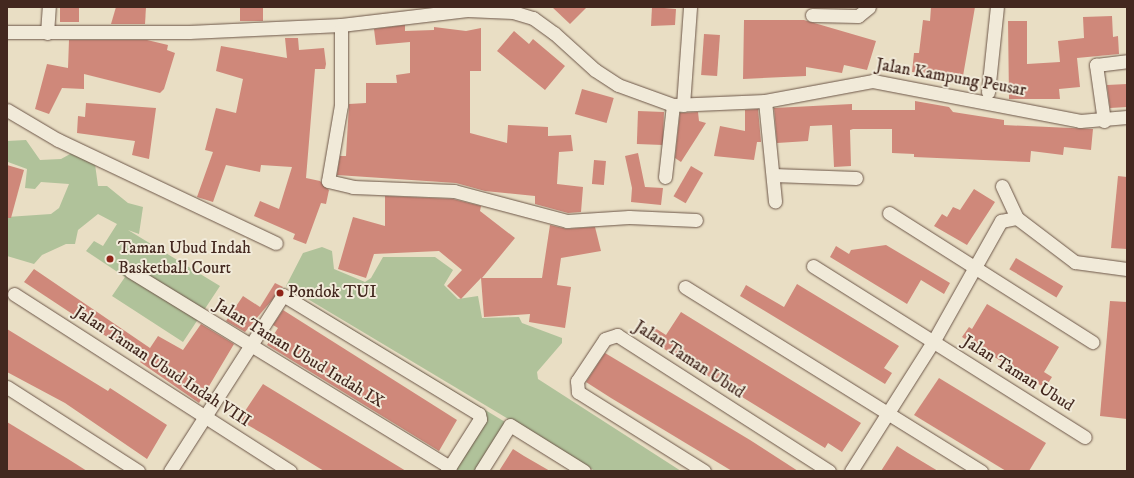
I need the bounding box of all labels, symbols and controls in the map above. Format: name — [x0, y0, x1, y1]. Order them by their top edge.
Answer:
street label: Jalan Kampung Peusar — [874, 55, 1028, 101]
place label: Taman Ubud Indah Basketball Court — [118, 239, 251, 279]
marker: Taman Ubud Indah Basketball Court — [105, 254, 115, 264]
place label: Pondok TUI — [288, 283, 376, 303]
marker: Pondok TUI — [275, 288, 285, 298]
street label: Jalan Taman Ubud Indah IX — [210, 295, 388, 413]
street label: Jalan Taman Ubud Indah VIII — [70, 302, 254, 432]
street label: Jalan Taman Ubud — [630, 317, 748, 403]
street label: Jalan Taman Ubud — [959, 332, 1077, 416]

